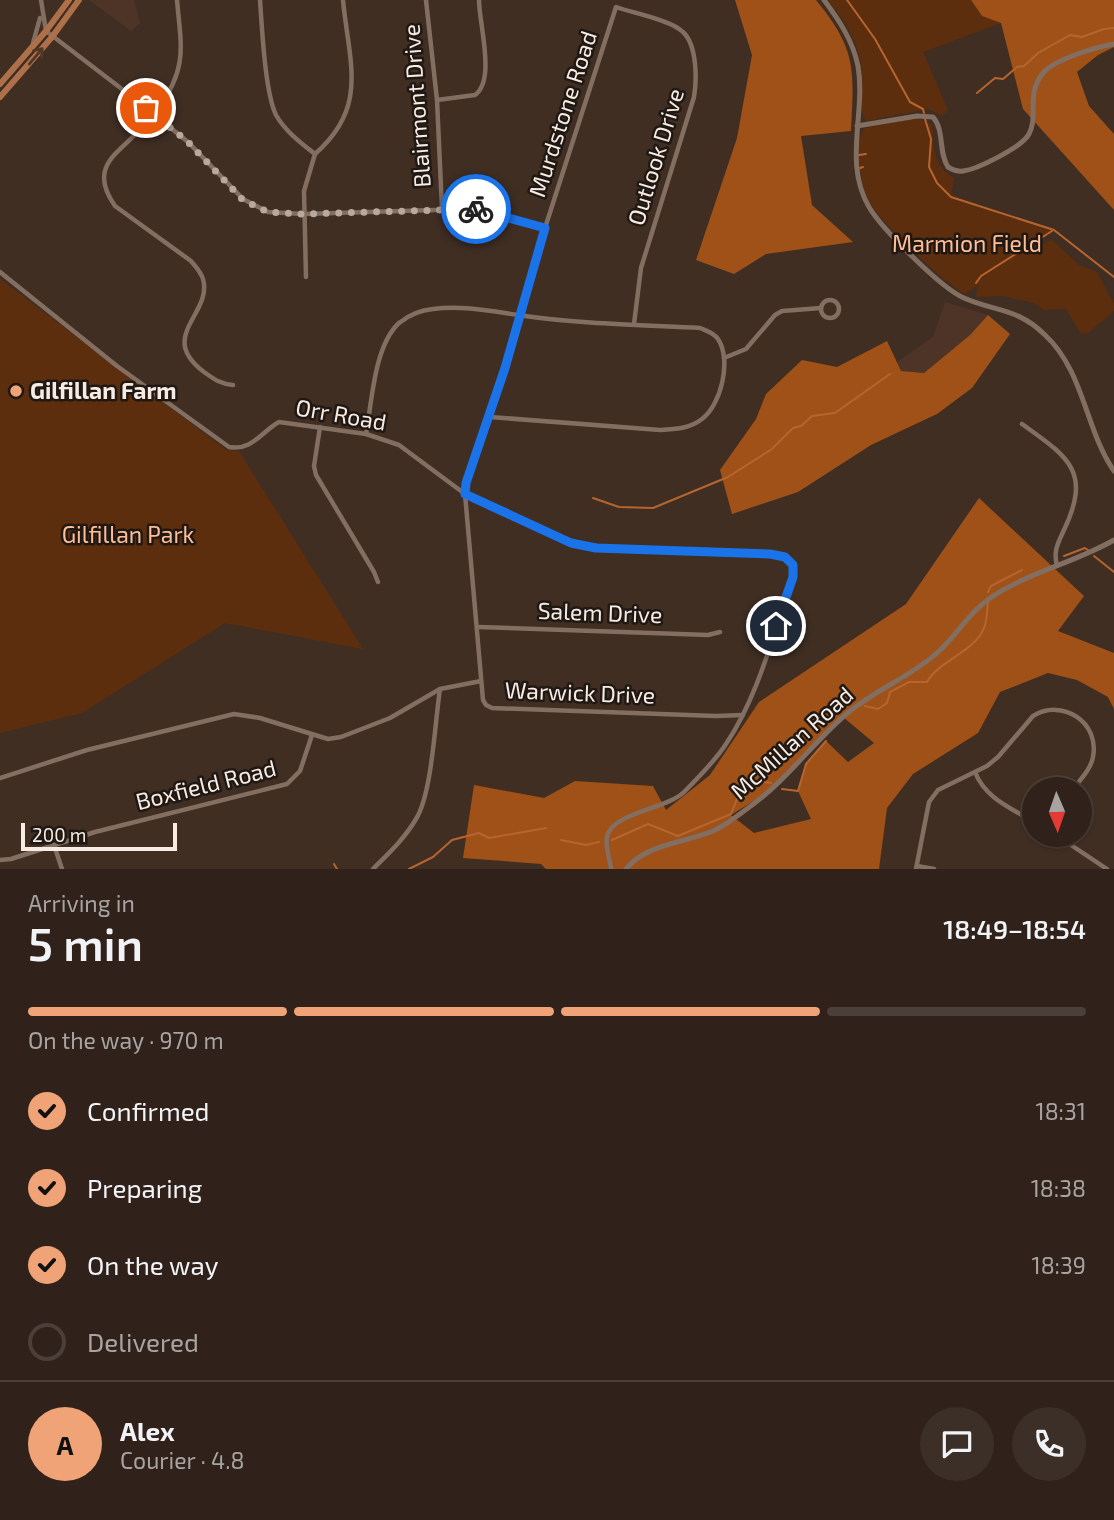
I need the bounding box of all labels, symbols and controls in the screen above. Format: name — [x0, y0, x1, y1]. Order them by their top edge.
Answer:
street label: Blairmont Drive — [396, 23, 436, 189]
street label: Murdstone Road — [522, 27, 602, 200]
one-way arrow — [28, 47, 44, 65]
pin — [116, 78, 176, 138]
street label: Outlook Drive — [621, 85, 689, 228]
icon: bag — [127, 89, 165, 127]
courier — [441, 174, 511, 244]
icon: bike — [457, 190, 495, 228]
park label: Marmion Field — [892, 229, 1042, 257]
place label: Gilfillan Farm — [30, 376, 176, 404]
marker: Gilfillan Farm — [8, 383, 24, 399]
street label: Orr Road — [294, 392, 389, 436]
park label: Gilfillan Park — [62, 520, 195, 548]
street label: Salem Drive — [537, 596, 663, 628]
pin — [746, 596, 806, 656]
icon: home — [757, 607, 795, 645]
street label: Warwick Drive — [504, 675, 656, 709]
street label: McMillan Road — [724, 680, 858, 805]
street label: Boxfield Road — [133, 753, 279, 815]
north arrow — [1022, 777, 1092, 847]
map controls — [1022, 777, 1092, 847]
scale bar — [21, 820, 177, 852]
text: 200 m — [32, 823, 86, 846]
text: Arriving in — [28, 889, 135, 917]
text: 18:49–18:54 — [943, 913, 1086, 944]
text: 5 min — [28, 915, 143, 970]
text: On the way · 970 m — [28, 1026, 224, 1054]
icon: check — [28, 1092, 66, 1130]
text: Confirmed — [87, 1095, 210, 1126]
text: 18:31 — [1036, 1097, 1086, 1125]
icon: check — [28, 1169, 66, 1207]
text: Preparing — [87, 1172, 202, 1203]
text: 18:38 — [1031, 1174, 1086, 1202]
icon: check — [28, 1246, 66, 1284]
text: On the way — [87, 1249, 218, 1280]
text: 18:39 — [1032, 1251, 1086, 1279]
text: Delivered — [87, 1326, 199, 1357]
button: chat — [920, 1407, 994, 1481]
button: phone — [1012, 1407, 1086, 1481]
text: Alex — [120, 1415, 175, 1446]
text: A — [57, 1429, 73, 1460]
text: Courier · 4.8 — [120, 1446, 244, 1474]

